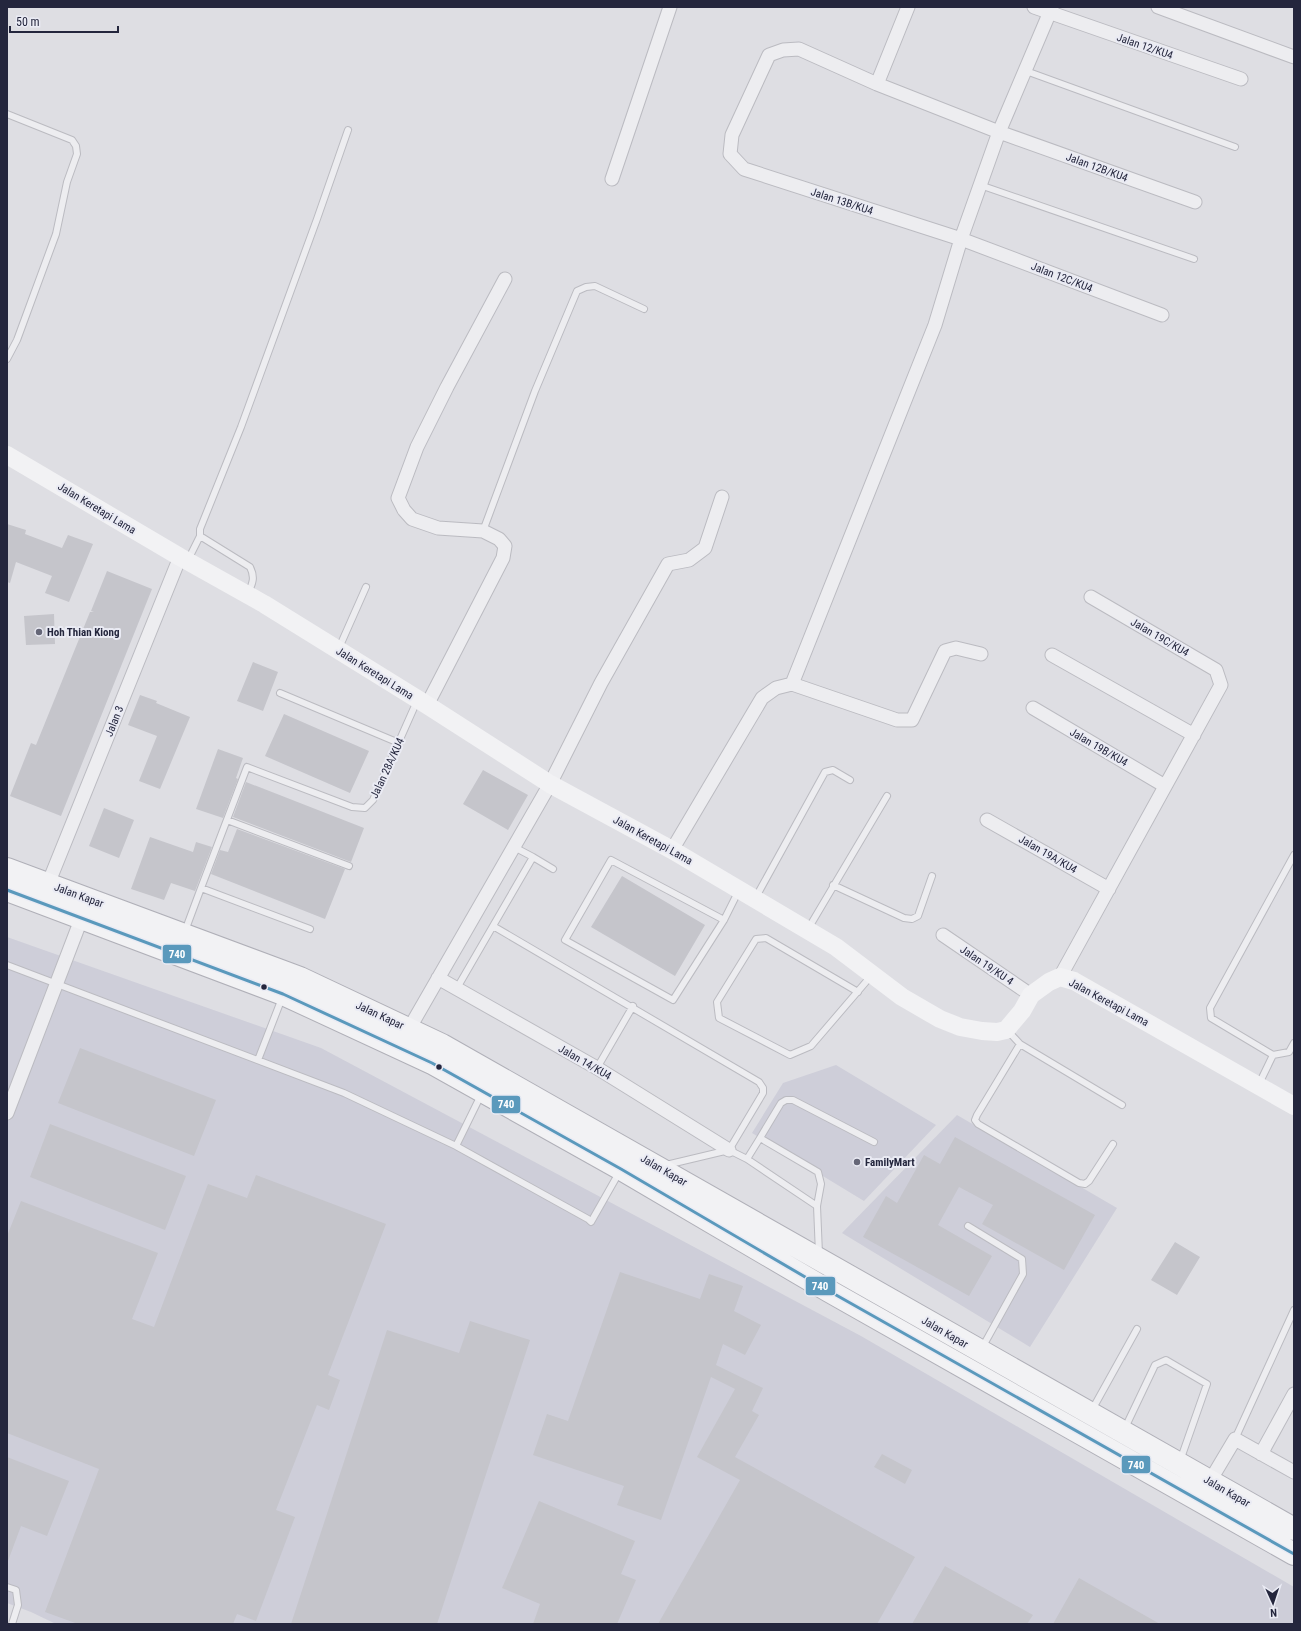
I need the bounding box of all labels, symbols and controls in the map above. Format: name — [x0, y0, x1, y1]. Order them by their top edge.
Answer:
scale bar — [10, 8, 118, 34]
text: 50 m — [16, 15, 40, 29]
street label: Jalan 12/KU4 — [1115, 31, 1175, 62]
street label: Jalan 12B/KU4 — [1064, 150, 1130, 185]
street label: Jalan 13B/KU4 — [809, 185, 875, 218]
street label: Jalan 12C/KU4 — [1029, 260, 1095, 295]
street label: Jalan Keretapi Lama — [55, 480, 138, 537]
street label: Jalan 19C/KU4 — [1128, 616, 1192, 660]
place label: Hoh Thian Kiong — [47, 626, 119, 639]
marker: Hoh Thian Kiong — [34, 627, 44, 637]
street label: Jalan Keretapi Lama — [334, 644, 416, 702]
street label: Jalan 3 — [103, 704, 126, 738]
street label: Jalan 19B/KU4 — [1067, 726, 1131, 770]
street label: Jalan 28A/KU4 — [368, 735, 407, 800]
street label: Jalan Keretapi Lama — [611, 813, 695, 868]
street label: Jalan 19A/KU4 — [1016, 833, 1080, 877]
street label: Jalan Kapar — [52, 881, 106, 911]
street label: Jalan 19/KU 4 — [958, 943, 1016, 988]
line badge: 740 — [162, 944, 192, 964]
text: 740 — [169, 948, 186, 961]
street label: Jalan Keretapi Lama — [1067, 976, 1151, 1029]
unlabelled marker — [259, 982, 269, 992]
street label: Jalan Kapar — [354, 999, 406, 1033]
street label: Jalan 14/KU4 — [556, 1042, 614, 1083]
unlabelled marker — [434, 1062, 444, 1072]
line badge: 740 — [491, 1095, 521, 1114]
text: 740 — [498, 1098, 515, 1111]
street label: Jalan Kapar — [638, 1152, 690, 1189]
place label: FamilyMart — [865, 1156, 915, 1169]
marker: FamilyMart — [852, 1157, 862, 1167]
line badge: 740 — [805, 1276, 836, 1296]
text: 740 — [812, 1280, 829, 1293]
street label: Jalan Kapar — [919, 1314, 971, 1351]
line badge: 740 — [1121, 1455, 1151, 1474]
text: 740 — [1128, 1459, 1145, 1472]
street label: Jalan Kapar — [1201, 1473, 1253, 1510]
north arrow — [1253, 1583, 1293, 1623]
text: N — [1270, 1606, 1277, 1619]

